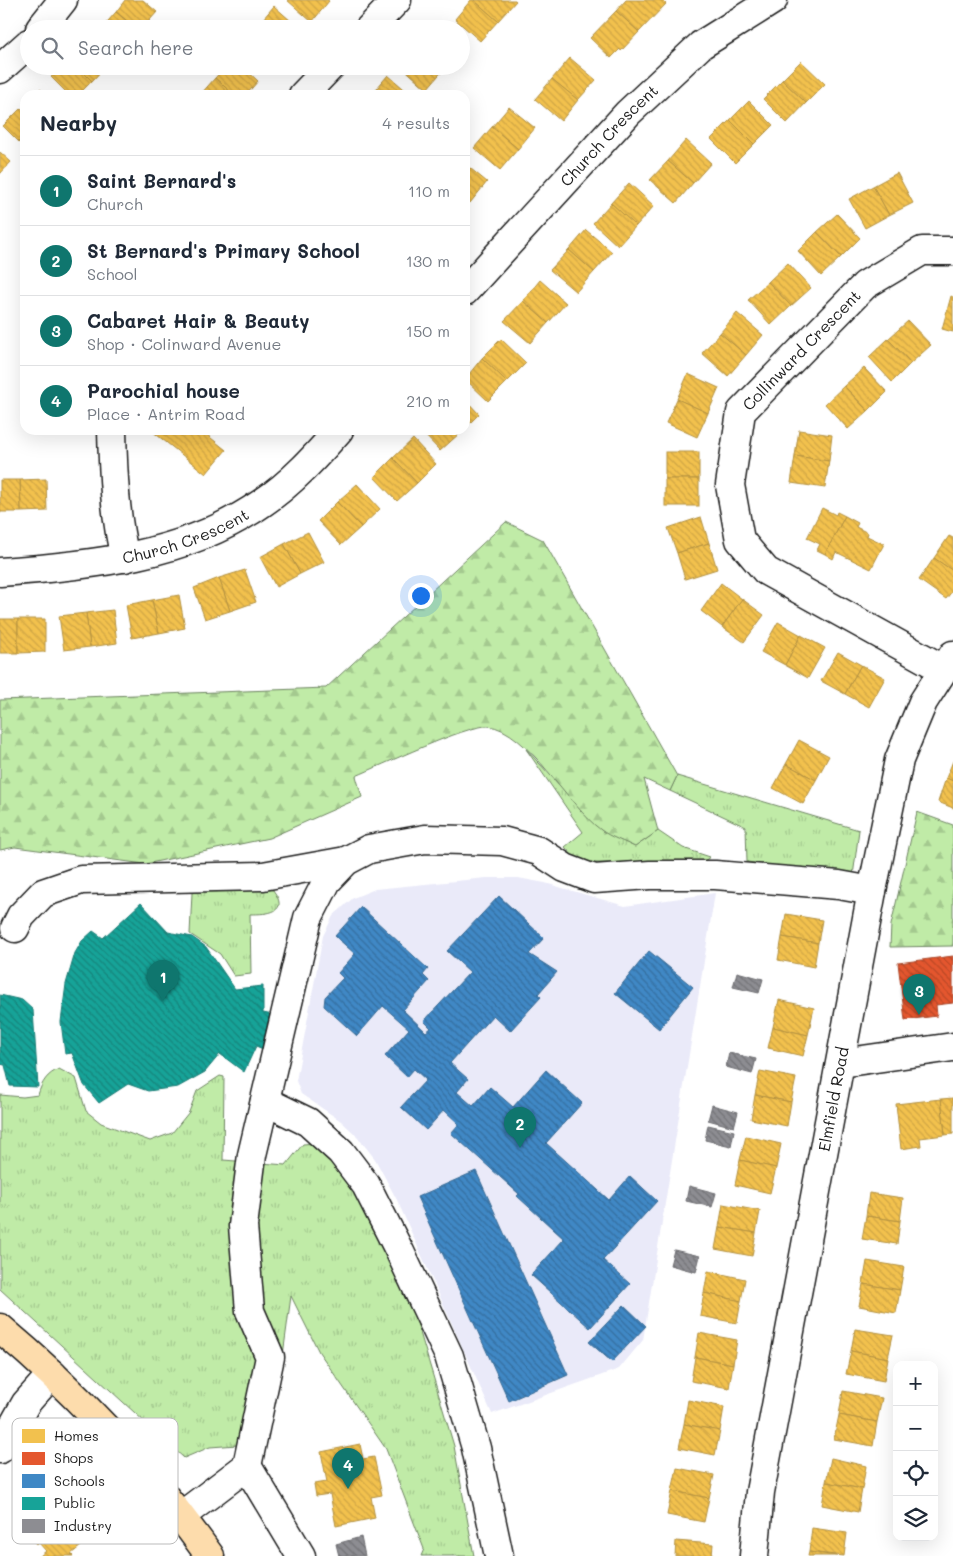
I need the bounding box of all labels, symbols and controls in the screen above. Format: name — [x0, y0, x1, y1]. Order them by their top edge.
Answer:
search box — [20, 20, 470, 75]
icon: search — [38, 34, 66, 62]
text: Search here — [78, 35, 194, 60]
street label: Church Crescent — [555, 80, 662, 191]
text: Nearby — [40, 109, 117, 136]
text: 4 results — [382, 112, 450, 133]
text: Saint Bernard's — [87, 168, 236, 193]
text: 1 — [52, 180, 60, 201]
text: 110 m — [408, 180, 450, 201]
text: Church — [87, 193, 143, 214]
text: St Bernard's Primary School — [87, 238, 360, 263]
text: 2 — [52, 250, 60, 271]
text: 130 m — [406, 250, 450, 271]
text: School — [87, 263, 137, 284]
street label: Collinward Crescent — [737, 285, 865, 415]
text: Cabaret Hair & Beauty — [87, 308, 310, 333]
text: 3 — [51, 320, 61, 341]
text: 150 m — [406, 320, 450, 341]
text: Shop · Colinward Avenue — [87, 333, 281, 354]
text: Parochial house — [87, 378, 240, 403]
text: 4 — [51, 390, 61, 411]
text: 210 m — [406, 390, 450, 411]
text: Place · Antrim Road — [87, 403, 245, 424]
street label: Church Crescent — [120, 503, 252, 568]
your location — [408, 583, 434, 609]
pin: 1 — [147, 960, 179, 1001]
pin: 3 — [903, 974, 935, 1015]
street label: Elmfield Road — [813, 1045, 853, 1153]
pin: 2 — [504, 1107, 536, 1148]
map controls — [893, 1361, 938, 1541]
button: + — [893, 1361, 938, 1406]
button: − — [893, 1406, 938, 1451]
legend — [12, 1418, 178, 1544]
text: Homes — [54, 1426, 99, 1445]
text: Shops — [54, 1448, 94, 1467]
pin: 4 — [332, 1448, 364, 1489]
button: locate — [893, 1451, 938, 1496]
text: Schools — [54, 1471, 105, 1490]
text: Public — [54, 1493, 95, 1512]
button: layers — [893, 1496, 938, 1541]
text: Industry — [54, 1516, 112, 1535]

